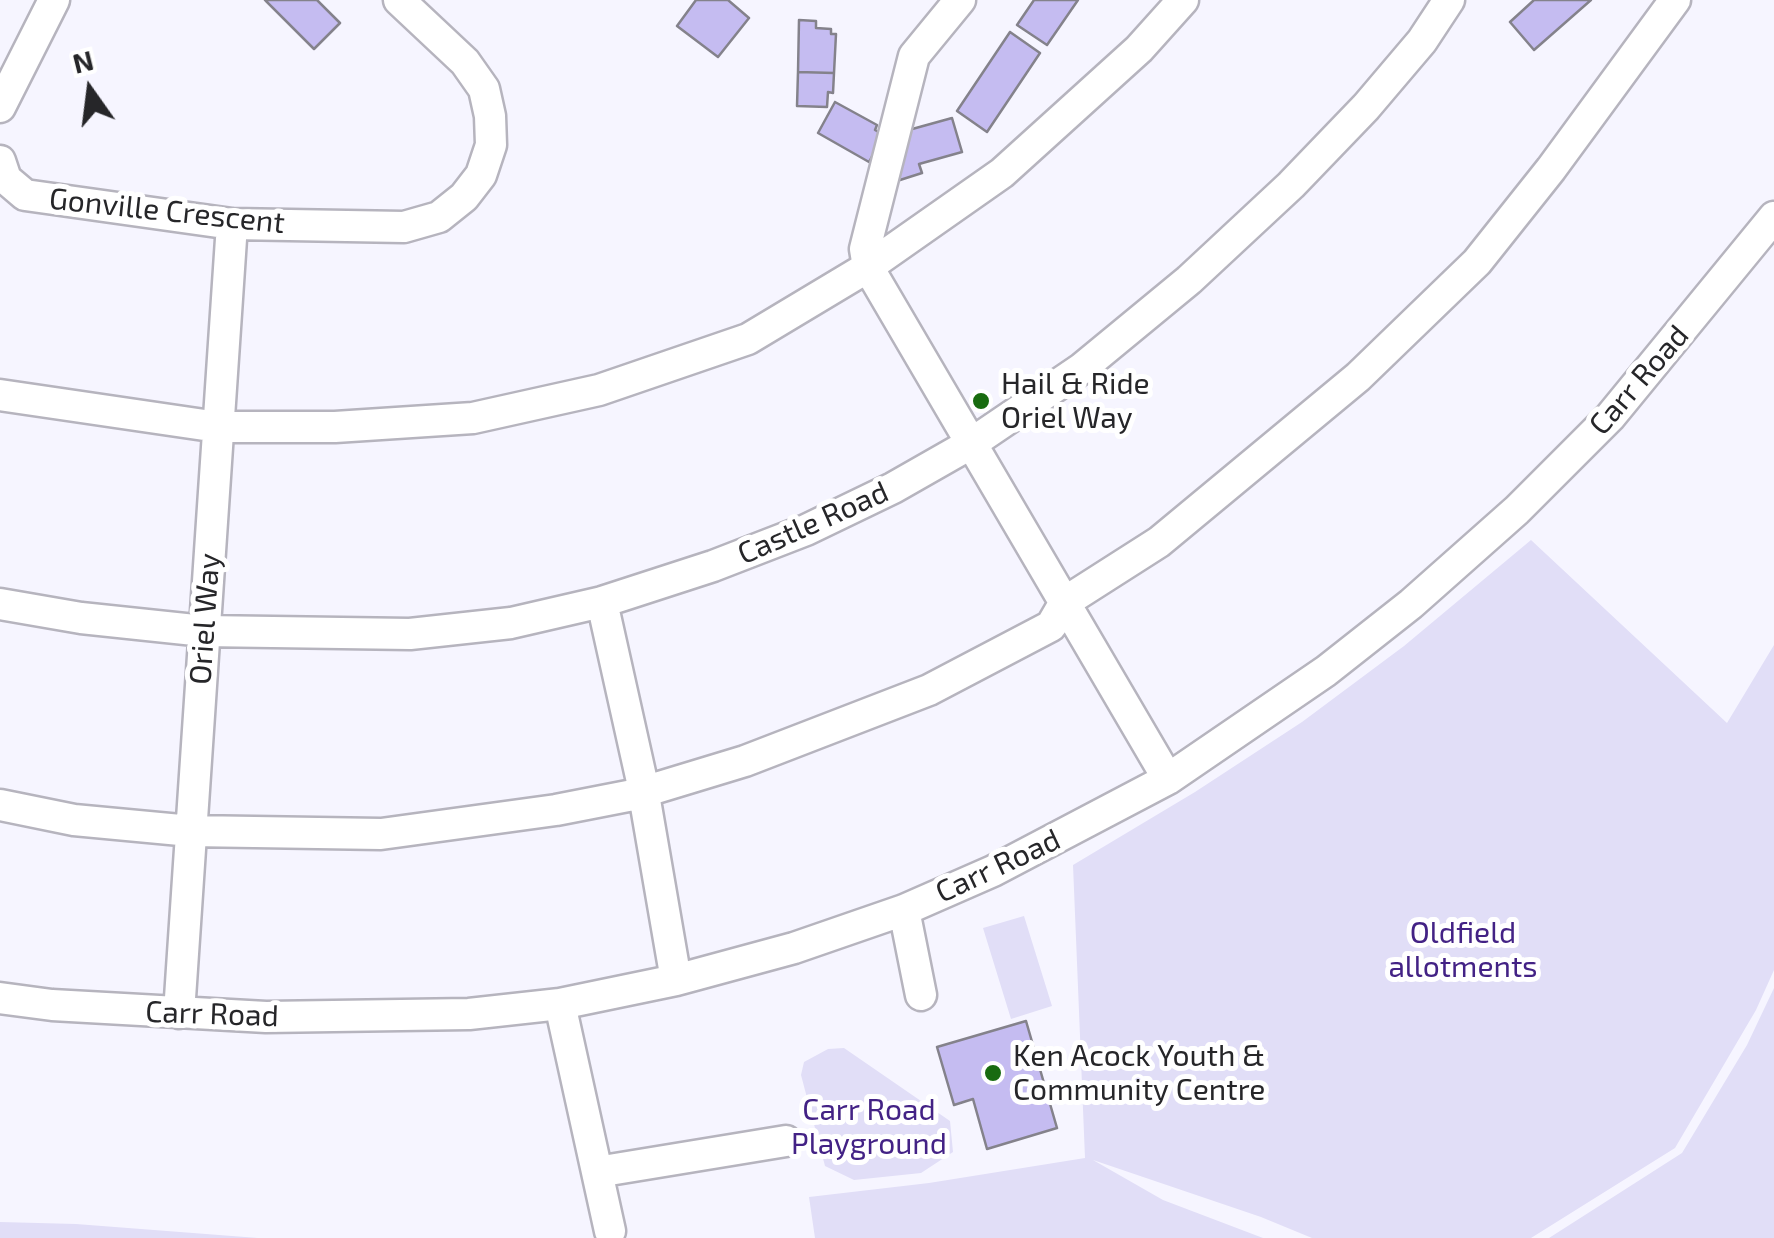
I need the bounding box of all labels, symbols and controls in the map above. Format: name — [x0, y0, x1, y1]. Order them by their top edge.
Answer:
north arrow — [40, 40, 140, 140]
text: N — [69, 42, 97, 80]
street label: Gonville Crescent — [47, 181, 287, 241]
street label: Carr Road — [1582, 318, 1696, 442]
place label: Hail & Ride Oriel Way — [1001, 366, 1150, 436]
marker: Hail & Ride Oriel Way — [970, 390, 992, 412]
street label: Castle Road — [732, 474, 894, 572]
street label: Oriel Way — [182, 552, 228, 686]
street label: Carr Road — [930, 821, 1066, 911]
park label: Oldfield allotments — [1388, 915, 1538, 986]
street label: Carr Road — [145, 994, 279, 1034]
place label: Ken Acock Youth & Community Centre — [1013, 1038, 1265, 1108]
marker: Ken Acock Youth & Community Centre — [982, 1062, 1004, 1084]
park label: Carr Road Playground — [791, 1092, 947, 1162]

